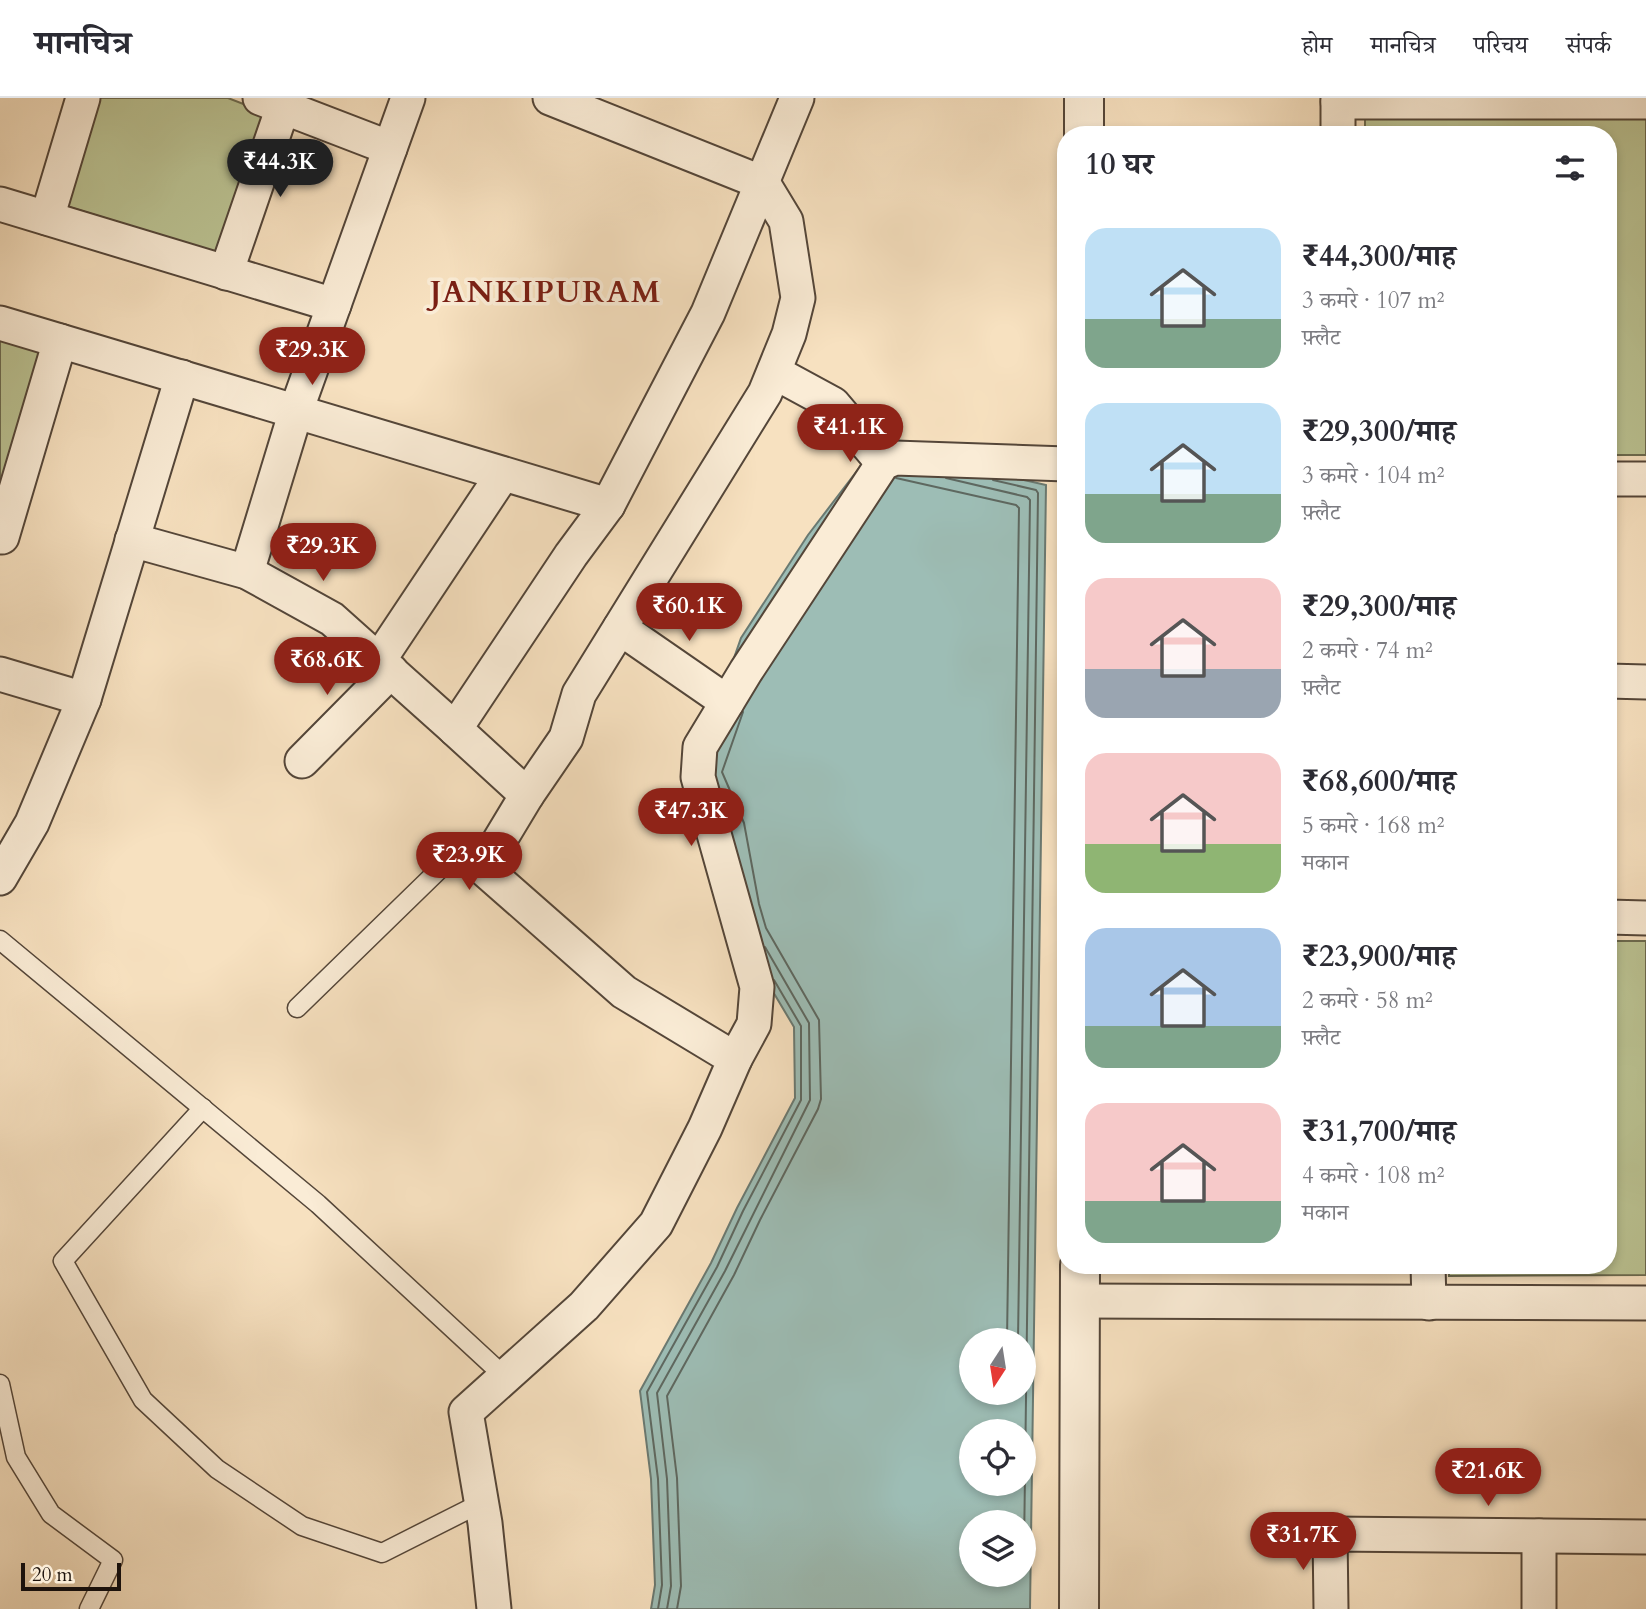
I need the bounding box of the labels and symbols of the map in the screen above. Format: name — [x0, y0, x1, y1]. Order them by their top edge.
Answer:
pin: ₹44.3K — [223, 140, 337, 199]
district label: JANKIPURAM — [426, 272, 662, 313]
pin: ₹29.3K — [255, 328, 369, 387]
pin: ₹41.1K — [793, 404, 907, 464]
pin: ₹29.3K — [266, 524, 380, 583]
pin: ₹60.1K — [632, 584, 746, 643]
pin: ₹68.6K — [270, 638, 384, 697]
pin: ₹47.3K — [634, 788, 748, 848]
pin: ₹23.9K — [412, 832, 526, 892]
north arrow — [959, 1328, 1036, 1405]
pin: ₹21.6K — [1431, 1448, 1545, 1508]
pin: ₹31.7K — [1246, 1512, 1360, 1572]
scale bar — [21, 1560, 121, 1592]

